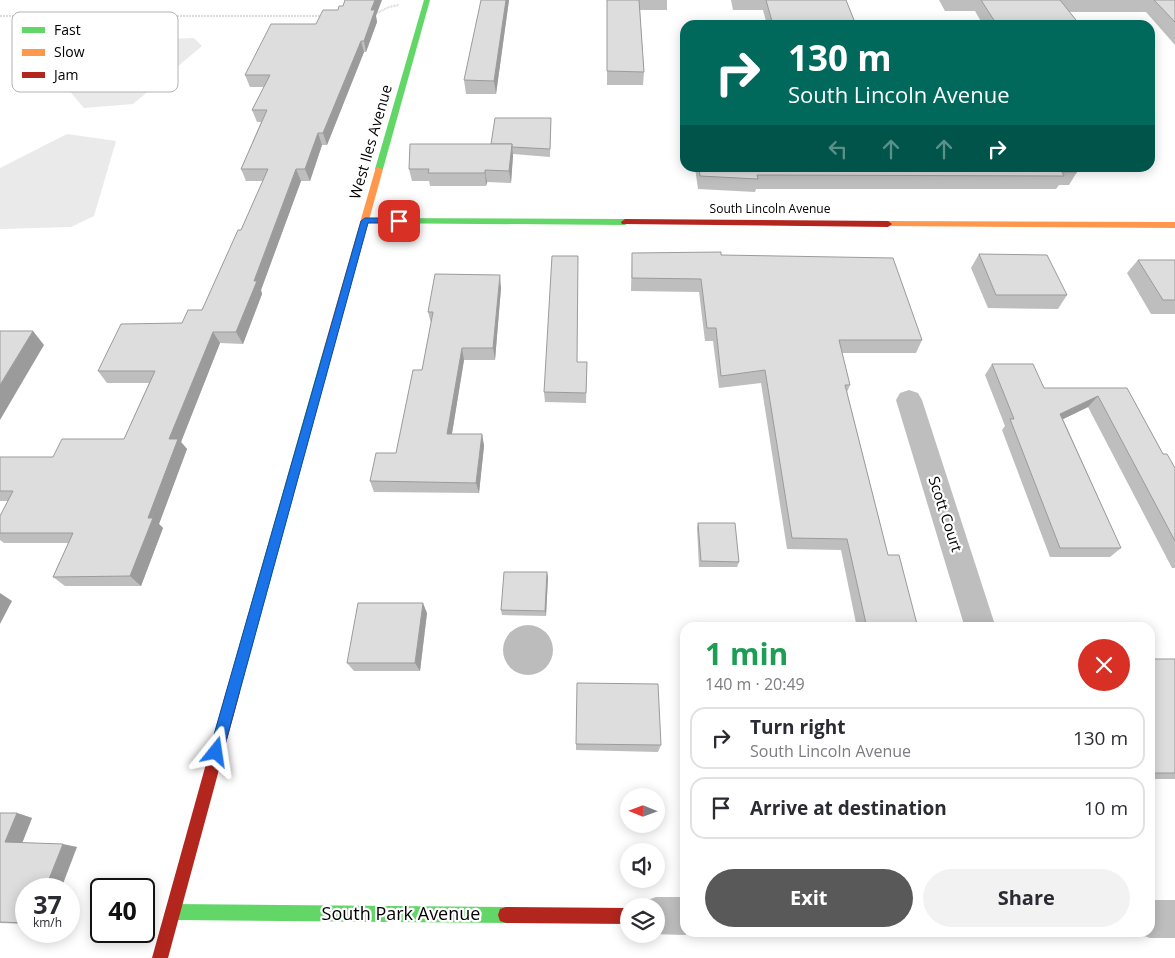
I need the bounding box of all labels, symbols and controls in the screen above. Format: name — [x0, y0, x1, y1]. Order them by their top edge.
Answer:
legend — [12, 12, 178, 92]
text: Fast — [54, 20, 81, 39]
text: 130 m — [788, 34, 892, 81]
icon: right — [705, 40, 770, 105]
text: Slow — [54, 42, 85, 61]
text: Jam — [52, 65, 79, 84]
text: South Lincoln Avenue — [788, 79, 1010, 109]
street label: West Iles Avenue — [344, 82, 396, 201]
icon: left — [824, 135, 852, 163]
icon: ahead — [877, 135, 905, 163]
icon: ahead — [930, 135, 958, 163]
icon: right — [983, 135, 1011, 163]
pin — [378, 200, 420, 242]
street label: South Lincoln Avenue — [710, 200, 831, 217]
icon: arrive — [385, 207, 413, 235]
street label: Scott Court — [924, 473, 968, 554]
text: 1 min — [705, 633, 788, 674]
button: close — [1078, 639, 1130, 691]
text: 140 m · 20:49 — [705, 673, 805, 695]
text: Turn right — [750, 714, 845, 740]
icon: right — [707, 724, 735, 752]
position arrow — [189, 725, 241, 777]
text: 130 m — [1073, 725, 1128, 751]
text: South Lincoln Avenue — [750, 740, 911, 762]
north arrow — [620, 788, 665, 832]
map controls — [620, 788, 665, 943]
icon: arrive — [707, 794, 735, 822]
text: Arrive at destination — [750, 795, 947, 821]
text: 10 m — [1084, 795, 1128, 821]
button: sound — [620, 843, 665, 888]
button: Exit — [705, 869, 913, 927]
button: Share — [923, 869, 1130, 927]
speed limit sign: 40 — [90, 878, 155, 943]
text: 37 — [33, 887, 62, 921]
button: layers — [620, 898, 665, 943]
street label: South Park Avenue — [322, 901, 480, 925]
text: km/h — [33, 914, 62, 931]

